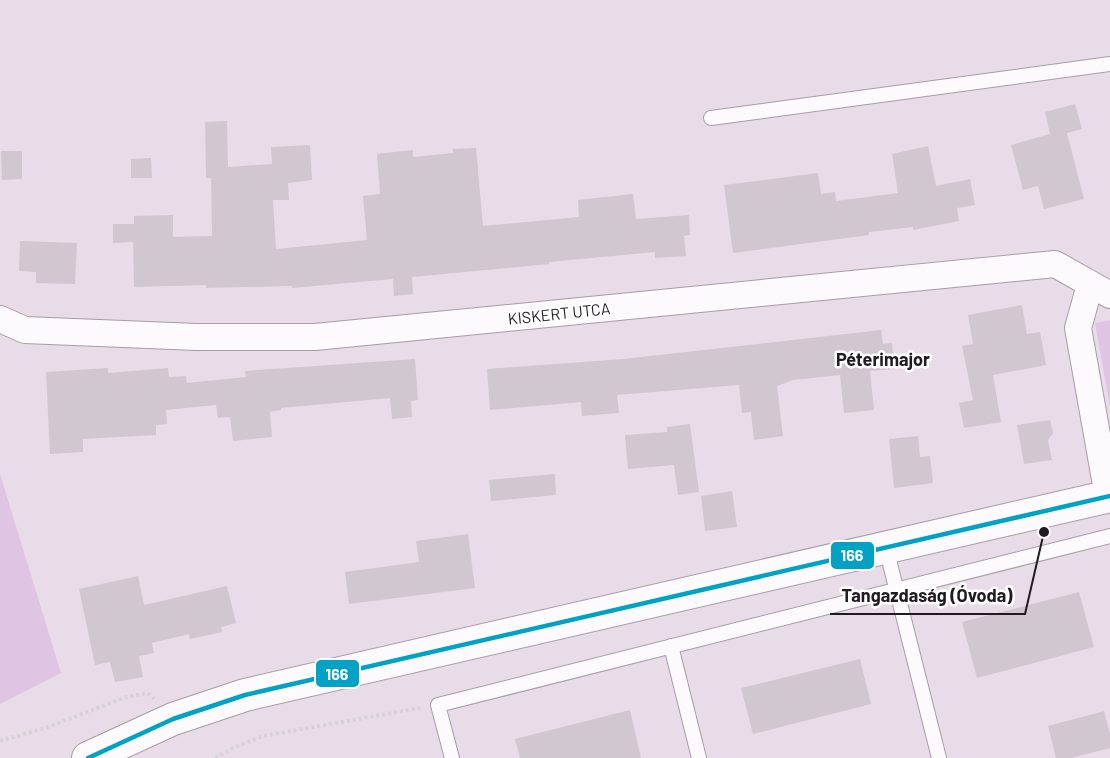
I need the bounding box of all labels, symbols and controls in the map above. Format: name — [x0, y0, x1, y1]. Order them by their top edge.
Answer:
street label: KISKERT UTCA — [507, 298, 611, 328]
district label: Péterimajor — [836, 348, 930, 370]
line badge: 166 — [830, 541, 875, 570]
text: 166 — [841, 545, 864, 564]
callout: Tangazdaság (Óvoda) — [830, 578, 1025, 614]
text: Tangazdaság (Óvoda) — [841, 584, 1013, 606]
line badge: 166 — [315, 659, 360, 688]
text: 166 — [326, 664, 349, 683]

